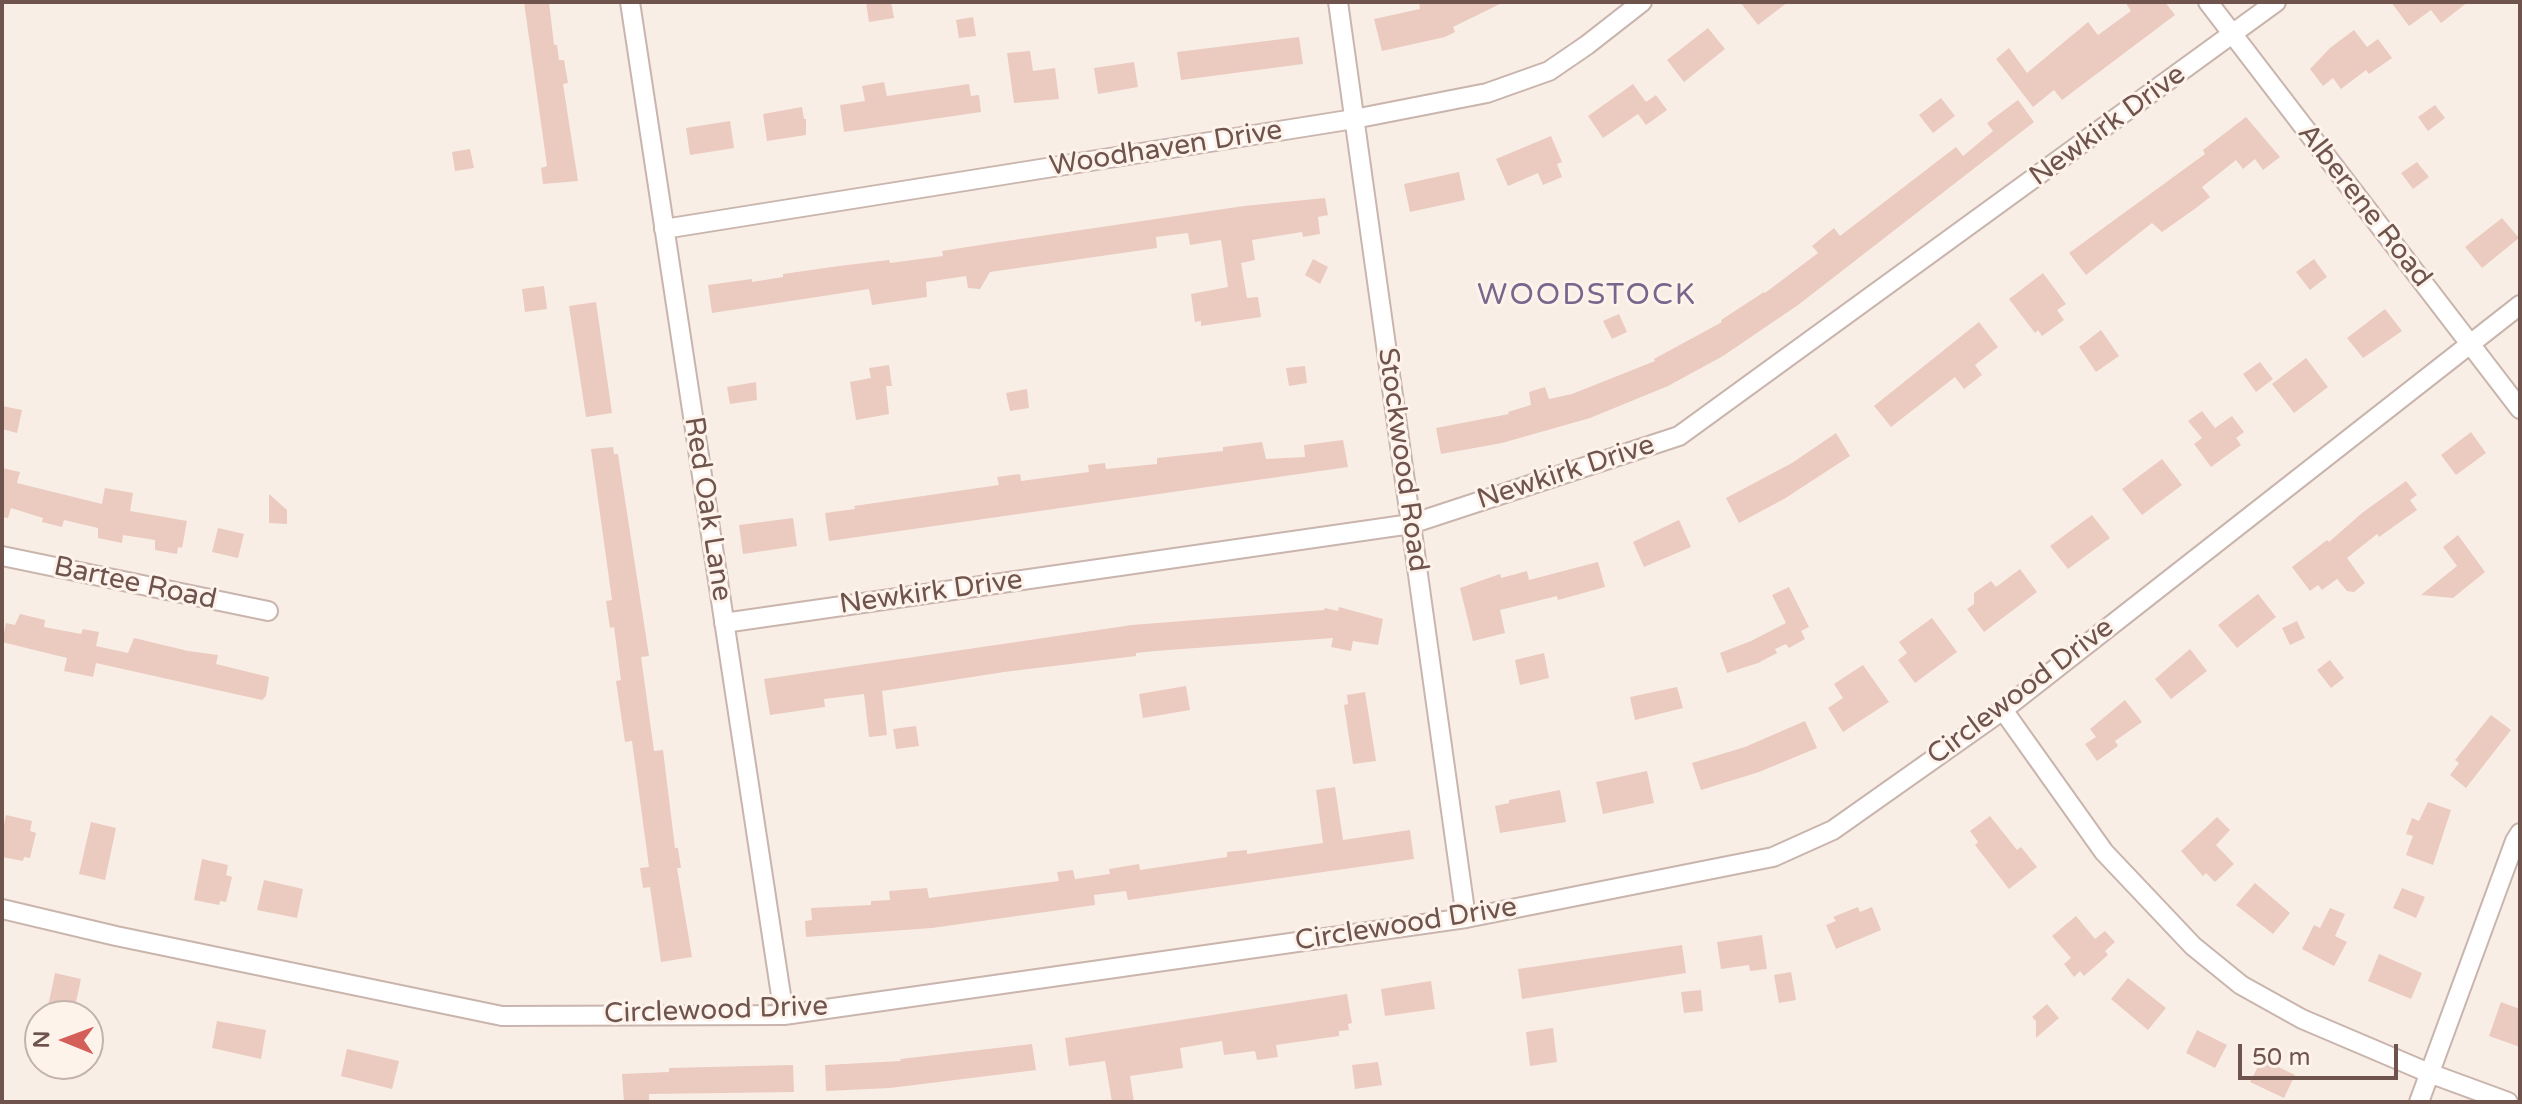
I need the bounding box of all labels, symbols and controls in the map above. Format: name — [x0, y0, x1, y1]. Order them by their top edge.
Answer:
street label: Newkirk Drive — [2024, 58, 2192, 194]
street label: Woodhaven Drive — [1047, 114, 1285, 184]
street label: Alberene Road — [2290, 118, 2438, 294]
district label: WOODSTOCK — [1477, 278, 1697, 314]
street label: Stockwood Road — [1370, 346, 1434, 574]
street label: Red Oak Lane — [676, 414, 738, 604]
street label: Newkirk Drive — [1473, 429, 1659, 517]
street label: Bartee Road — [50, 550, 220, 618]
street label: Newkirk Drive — [837, 564, 1025, 622]
street label: Circlewood Drive — [1921, 611, 2121, 773]
street label: Circlewood Drive — [1293, 891, 1519, 959]
street label: Circlewood Drive — [603, 990, 829, 1032]
north arrow — [24, 1000, 104, 1080]
scale bar — [2242, 1028, 2402, 1078]
text: N — [29, 1031, 55, 1049]
text: 50 m — [2252, 1043, 2310, 1072]

